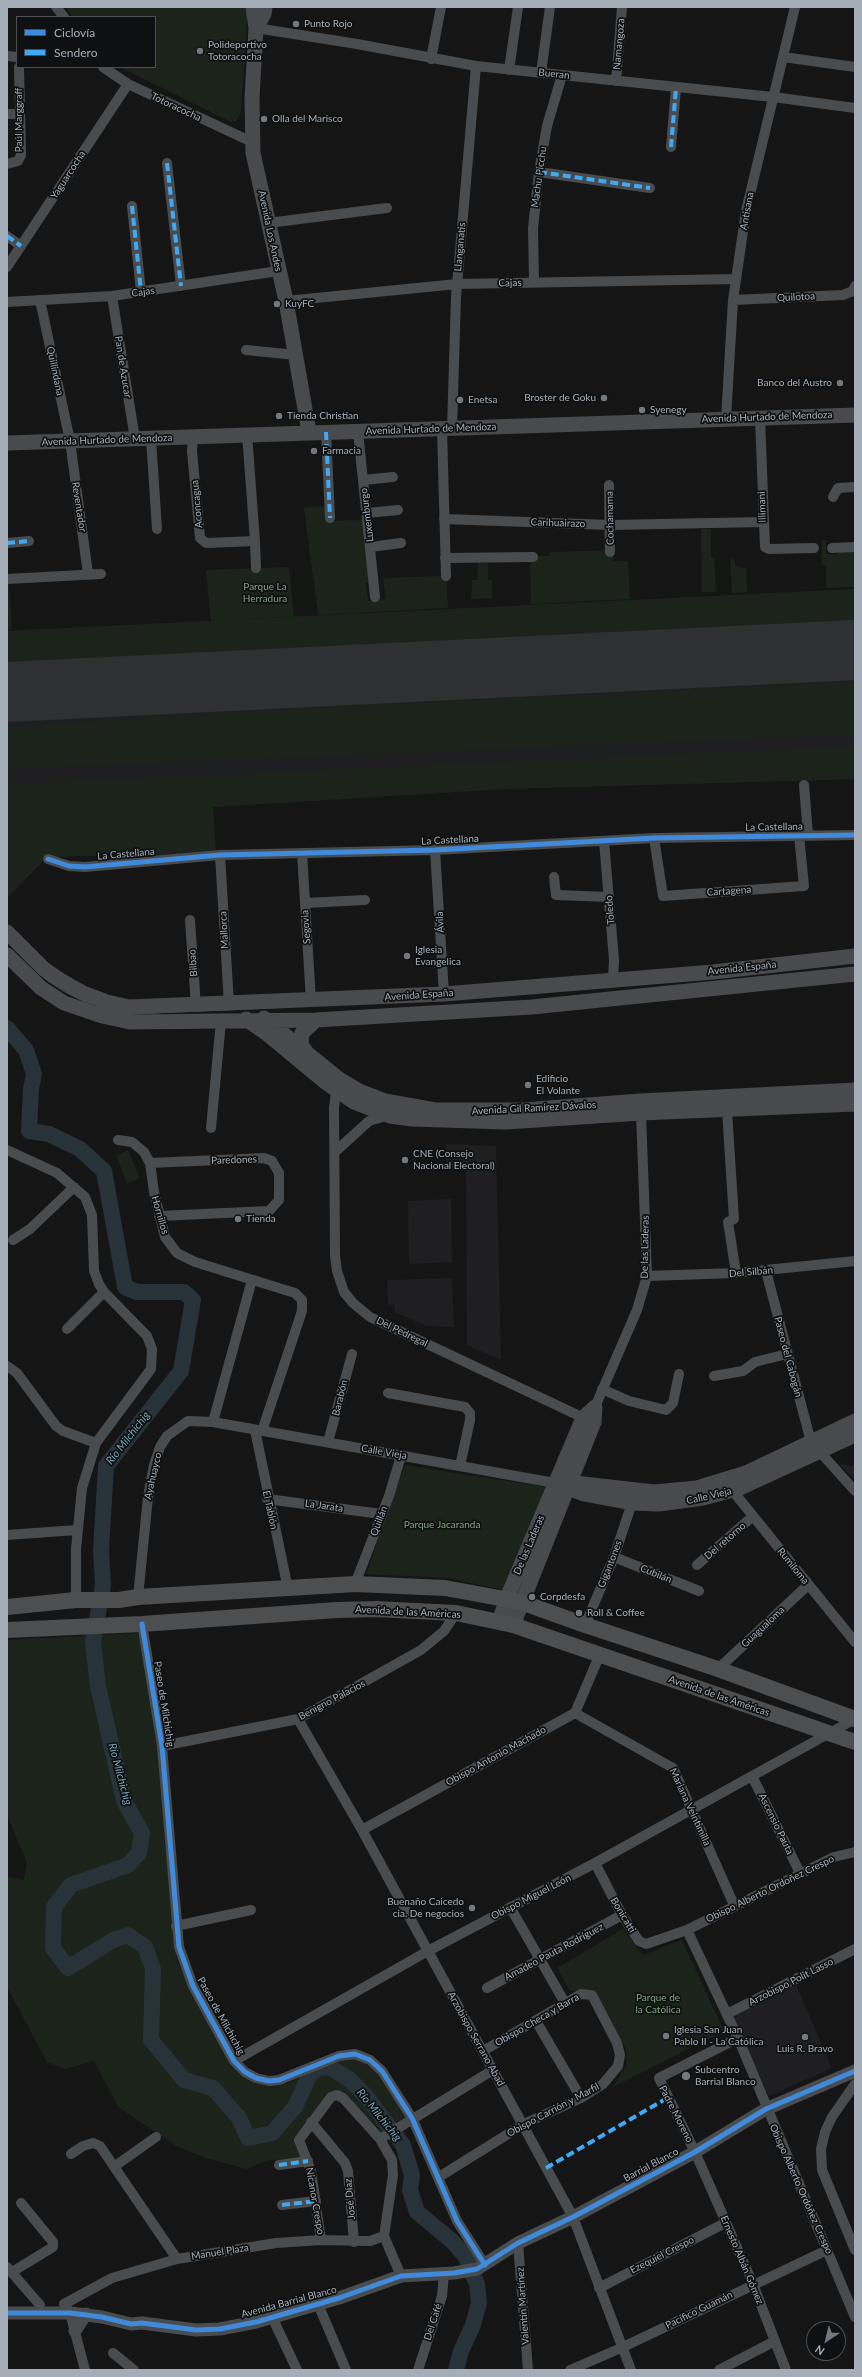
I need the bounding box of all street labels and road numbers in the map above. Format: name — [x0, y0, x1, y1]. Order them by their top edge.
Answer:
street label: Namangoza — [611, 18, 627, 70]
street label: Bueran — [538, 66, 570, 82]
street label: Paúl Marggraff — [13, 88, 25, 152]
street label: Totoracocha — [149, 90, 203, 124]
street label: Machu Picchu — [529, 146, 549, 208]
street label: Yaguarcocha — [48, 149, 88, 201]
street label: Avenida Los Andes — [256, 189, 284, 273]
street label: Antisana — [737, 191, 757, 231]
street label: Llanganatis — [452, 222, 468, 272]
street label: Cajas — [498, 277, 522, 289]
street label: Cajas — [131, 284, 155, 300]
street label: Quilotoa — [777, 290, 815, 304]
street label: Pan de Azucar — [112, 335, 134, 399]
street label: Quillindana — [44, 345, 66, 397]
street label: Avenida Hurtado de Mendoza — [701, 409, 833, 425]
street label: Avenida Hurtado de Mendoza — [365, 421, 497, 437]
street label: Avenida Hurtado de Mendoza — [41, 432, 173, 448]
street label: Aconcagua — [189, 480, 205, 528]
street label: Reventador — [69, 481, 89, 533]
street label: Luxemburgo — [358, 487, 376, 543]
street label: Cochamama — [604, 491, 616, 545]
street label: Illimani — [755, 491, 769, 523]
street label: Carihuairazo — [530, 516, 586, 530]
street label: La Castellana — [745, 820, 803, 834]
street label: La Castellana — [421, 832, 479, 848]
street label: La Castellana — [97, 846, 155, 862]
street label: Cartagena — [706, 883, 752, 899]
street label: Toledo — [603, 895, 617, 925]
street label: Segovia — [299, 910, 313, 944]
street label: Mallorca — [217, 911, 231, 949]
street label: Ávila — [433, 911, 447, 933]
street label: Bilbao — [186, 949, 200, 977]
street label: Avenida España — [707, 958, 777, 978]
street label: Avenida España — [384, 987, 454, 1003]
street label: Avenida Gil Ramírez Dávalos — [471, 1099, 597, 1117]
street label: Paredones — [211, 1153, 257, 1167]
street label: Hornillos — [149, 1194, 171, 1236]
street label: De las Laderas — [638, 1215, 652, 1279]
street label: Del Silbán — [729, 1264, 773, 1280]
street label: Del Pedregal — [374, 1314, 430, 1350]
street label: Paseo del Cabogán — [771, 1315, 805, 1399]
street label: Barabón — [330, 1379, 350, 1417]
street label: Calle Vieja — [360, 1442, 408, 1462]
street label: Ayahuayco — [142, 1451, 164, 1501]
street label: Calle Vieja — [685, 1485, 733, 1507]
street label: El Tablón — [260, 1489, 280, 1531]
street label: La Jarata — [304, 1497, 344, 1515]
street label: Quillán — [368, 1504, 390, 1538]
street label: De las Laderas — [511, 1513, 547, 1577]
street label: Del retorno — [702, 1520, 748, 1562]
street label: Gigantones — [595, 1539, 625, 1589]
street label: Rumiloma — [775, 1545, 811, 1587]
street label: Cubilán — [638, 1562, 674, 1586]
street label: Avenida de las Américas — [355, 1603, 461, 1621]
street label: Guagualoma — [739, 1604, 787, 1650]
street label: Paseo de Milchichig — [151, 1660, 177, 1748]
street label: Avenida de las Américas — [667, 1673, 771, 1719]
street label: Benigno Palacios — [297, 1677, 367, 1723]
street label: Obispo Antonio Machado — [444, 1723, 548, 1789]
street label: Mariana Veintimilla — [667, 1766, 713, 1848]
street label: Ascensio Pauta — [756, 1791, 796, 1857]
street label: Obispo Alberto Ordoñez Crespo — [704, 1853, 836, 1925]
street label: Obispo Miguel León — [489, 1872, 573, 1922]
street label: Bonicatti — [608, 1895, 638, 1935]
street label: Amadeo Pauta Rodríguez — [502, 1921, 606, 1983]
street label: Arzobispo Polit Lasso — [747, 1955, 835, 2009]
street label: Paseo de Milchichig — [195, 1975, 247, 2057]
street label: Arzobispo Serrano Abad — [445, 1990, 507, 2088]
street label: Obispo Checa y Barra — [493, 1991, 581, 2049]
street label: Obispo Carrión y Marfil — [505, 2081, 601, 2139]
street label: Padre Moreno — [656, 2083, 696, 2145]
street label: Obispo Alberto Ordóñez Crespo — [767, 2122, 835, 2256]
street label: Barrial Blanco — [621, 2145, 681, 2185]
street label: Nicanor Crespo — [303, 2166, 327, 2236]
street label: José Díaz — [342, 2178, 358, 2220]
street label: Ernesto Albán Gómez — [718, 2214, 766, 2306]
street label: Ezequiel Crespo — [628, 2234, 696, 2276]
street label: Manuel Plaza — [190, 2242, 250, 2262]
street label: Valentín Martínez — [514, 2267, 532, 2345]
street label: Avenida Barrial Blanco — [240, 2283, 338, 2321]
street label: Pacífico Guamán — [663, 2289, 735, 2331]
street label: Del Café — [421, 2302, 445, 2342]

